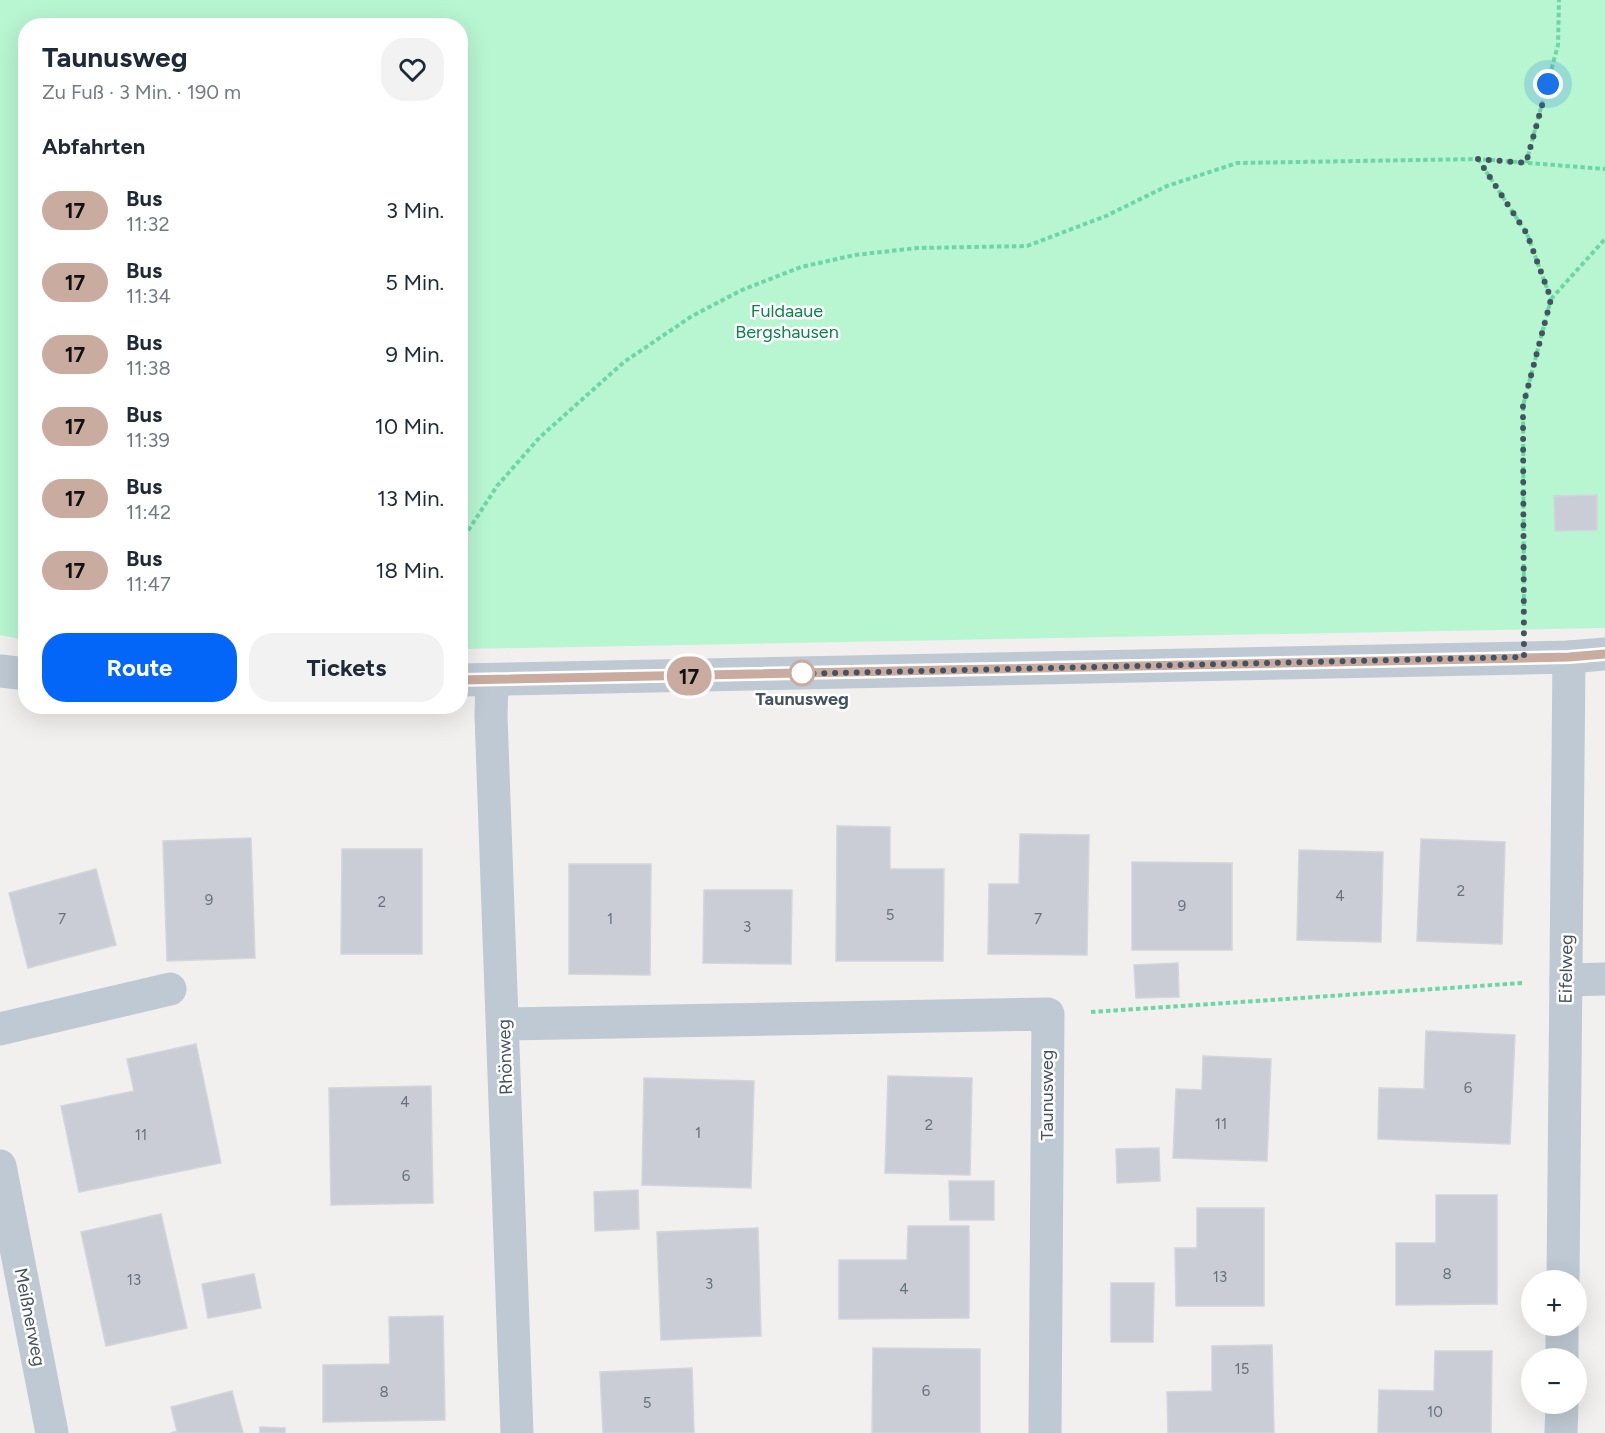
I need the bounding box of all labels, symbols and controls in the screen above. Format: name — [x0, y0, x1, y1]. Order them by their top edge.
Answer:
button: heart — [381, 38, 444, 101]
text: Taunusweg — [42, 40, 187, 74]
your location — [1533, 69, 1563, 99]
text: Zu Fuß · 3 Min. · 190 m — [42, 80, 241, 104]
text: Abfahrten — [42, 133, 145, 160]
text: Bus — [126, 185, 162, 212]
text: 3 Min. — [386, 197, 444, 224]
text: 17 — [65, 198, 85, 223]
text: 11:32 — [126, 212, 170, 236]
text: Bus — [126, 257, 162, 284]
text: 5 Min. — [385, 269, 444, 296]
text: 17 — [65, 270, 85, 295]
text: 11:34 — [126, 284, 171, 308]
park label: Fuldaaue Bergshausen — [735, 300, 839, 343]
text: Bus — [126, 329, 162, 356]
text: 9 Min. — [386, 341, 444, 368]
text: 17 — [65, 342, 85, 367]
text: 11:38 — [126, 356, 171, 380]
text: Bus — [126, 401, 162, 428]
text: 10 Min. — [375, 413, 444, 440]
text: 17 — [65, 414, 85, 439]
text: 11:39 — [126, 428, 170, 452]
text: Bus — [126, 473, 162, 500]
text: 13 Min. — [377, 485, 444, 512]
text: 17 — [65, 486, 85, 511]
text: 11:42 — [126, 500, 171, 524]
text: Bus — [126, 545, 162, 572]
text: 18 Min. — [375, 557, 444, 584]
text: 17 — [65, 558, 85, 583]
text: 11:47 — [126, 572, 171, 596]
button: Route — [42, 633, 237, 702]
button: Tickets — [249, 633, 444, 702]
line badge: 17 — [662, 656, 716, 696]
marker: Taunusweg — [789, 660, 815, 686]
text: 17 — [679, 664, 699, 689]
place label: Taunusweg — [755, 688, 849, 710]
house number: 2 — [1457, 882, 1465, 900]
house number: 4 — [1335, 887, 1345, 905]
house number: 9 — [205, 891, 213, 909]
house number: 2 — [378, 893, 386, 911]
house number: 9 — [1178, 897, 1186, 915]
house number: 5 — [886, 906, 894, 924]
house number: 7 — [58, 910, 66, 928]
house number: 1 — [607, 910, 613, 928]
house number: 7 — [1034, 910, 1042, 928]
house number: 3 — [743, 918, 751, 936]
street label: Eifelweg — [1554, 934, 1578, 1004]
street label: Rhönweg — [493, 1019, 517, 1095]
street label: Taunusweg — [1036, 1050, 1058, 1140]
house number: 6 — [1464, 1079, 1473, 1097]
house number: 4 — [400, 1093, 410, 1111]
house number: 11 — [1215, 1115, 1227, 1133]
house number: 2 — [925, 1116, 933, 1134]
house number: 1 — [695, 1124, 701, 1142]
house number: 11 — [135, 1126, 147, 1144]
house number: 6 — [402, 1167, 411, 1185]
house number: 8 — [1442, 1265, 1452, 1283]
street label: Meißnerweg — [10, 1266, 50, 1368]
house number: 13 — [1213, 1268, 1227, 1286]
map controls — [1521, 1270, 1587, 1414]
button: + — [1521, 1270, 1587, 1336]
house number: 13 — [127, 1271, 141, 1289]
house number: 3 — [705, 1275, 713, 1293]
house number: 4 — [899, 1280, 909, 1298]
button: − — [1521, 1348, 1587, 1414]
house number: 15 — [1235, 1360, 1249, 1378]
house number: 6 — [922, 1382, 931, 1400]
house number: 8 — [379, 1383, 389, 1401]
house number: 5 — [643, 1394, 651, 1412]
house number: 10 — [1427, 1403, 1443, 1421]

